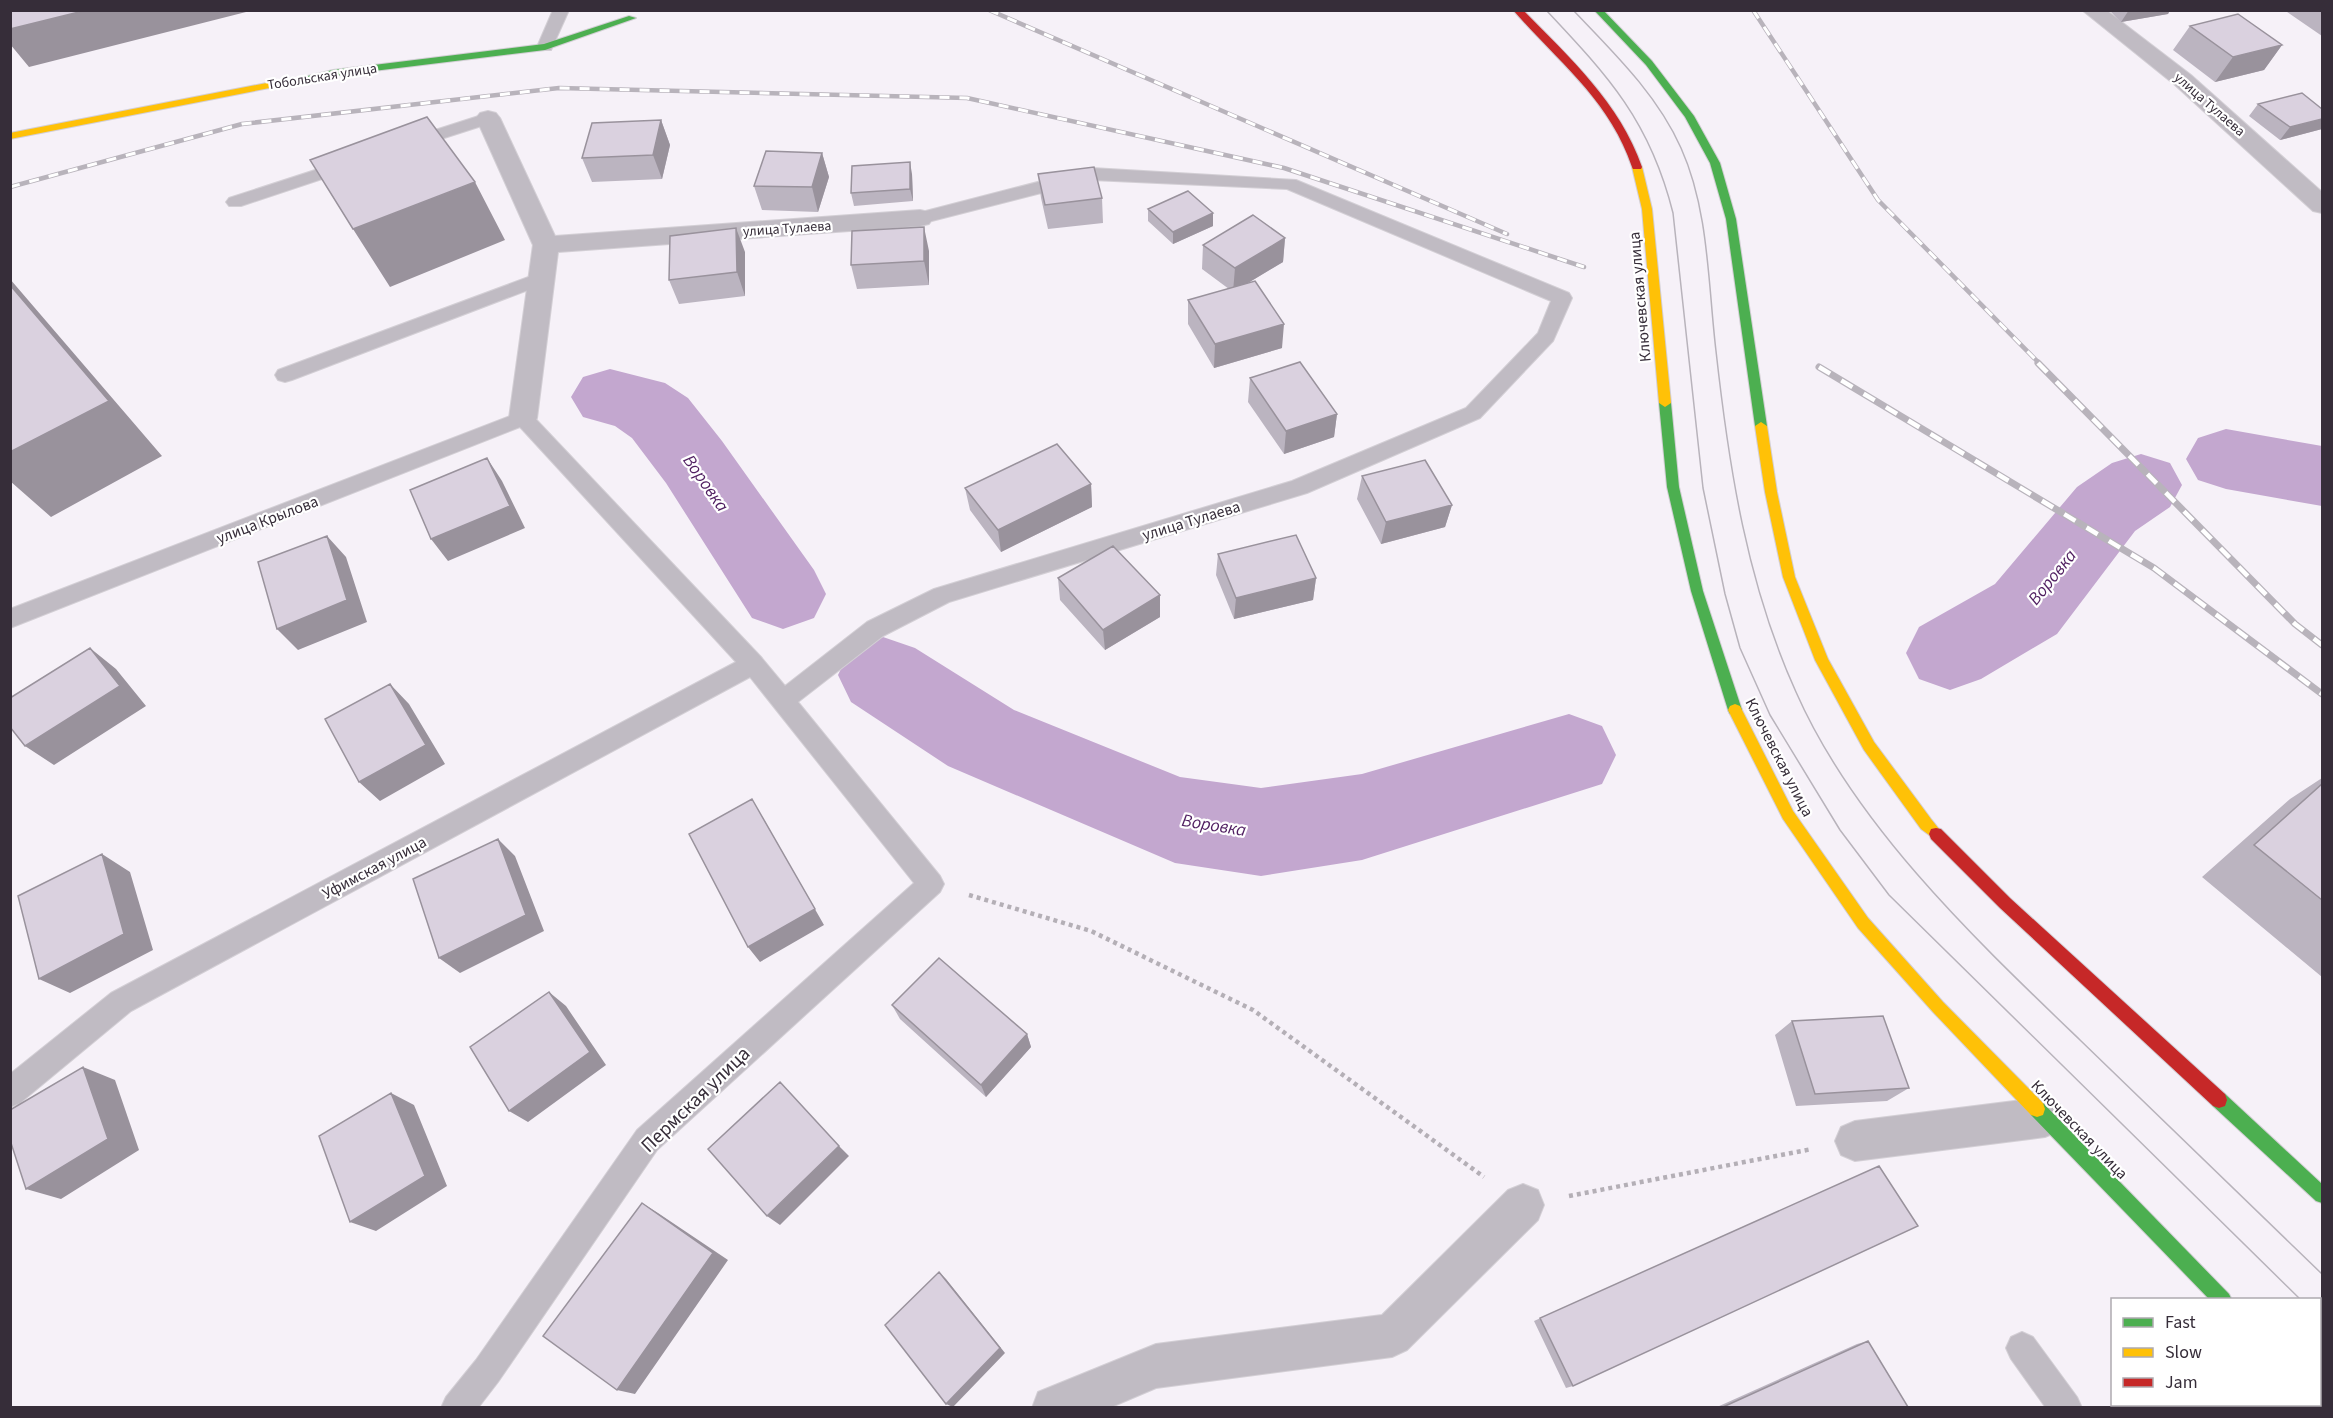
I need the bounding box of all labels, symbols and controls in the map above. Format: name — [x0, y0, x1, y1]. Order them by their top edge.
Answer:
street label: Тобольская улица — [266, 58, 378, 96]
street label: улица Тулаева — [2169, 68, 2249, 141]
street label: улица Тулаева — [742, 216, 832, 242]
street label: Ключевская улица — [1623, 231, 1657, 363]
water label: Воровка — [677, 450, 735, 517]
street label: улица Крылова — [213, 490, 321, 549]
street label: улица Тулаева — [1140, 496, 1243, 546]
water label: Воровка — [2022, 544, 2083, 610]
street label: Ключевская улица — [1740, 694, 1819, 821]
water label: Воровка — [1180, 808, 1248, 843]
street label: Уфимская улица — [319, 831, 430, 905]
street label: Пермская улица — [635, 1040, 757, 1159]
street label: Ключевская улица — [2026, 1075, 2133, 1184]
legend — [2111, 1298, 2321, 1406]
text: Fast — [2165, 1310, 2196, 1335]
text: Slow — [2165, 1340, 2202, 1365]
text: Jam — [2165, 1370, 2198, 1395]

